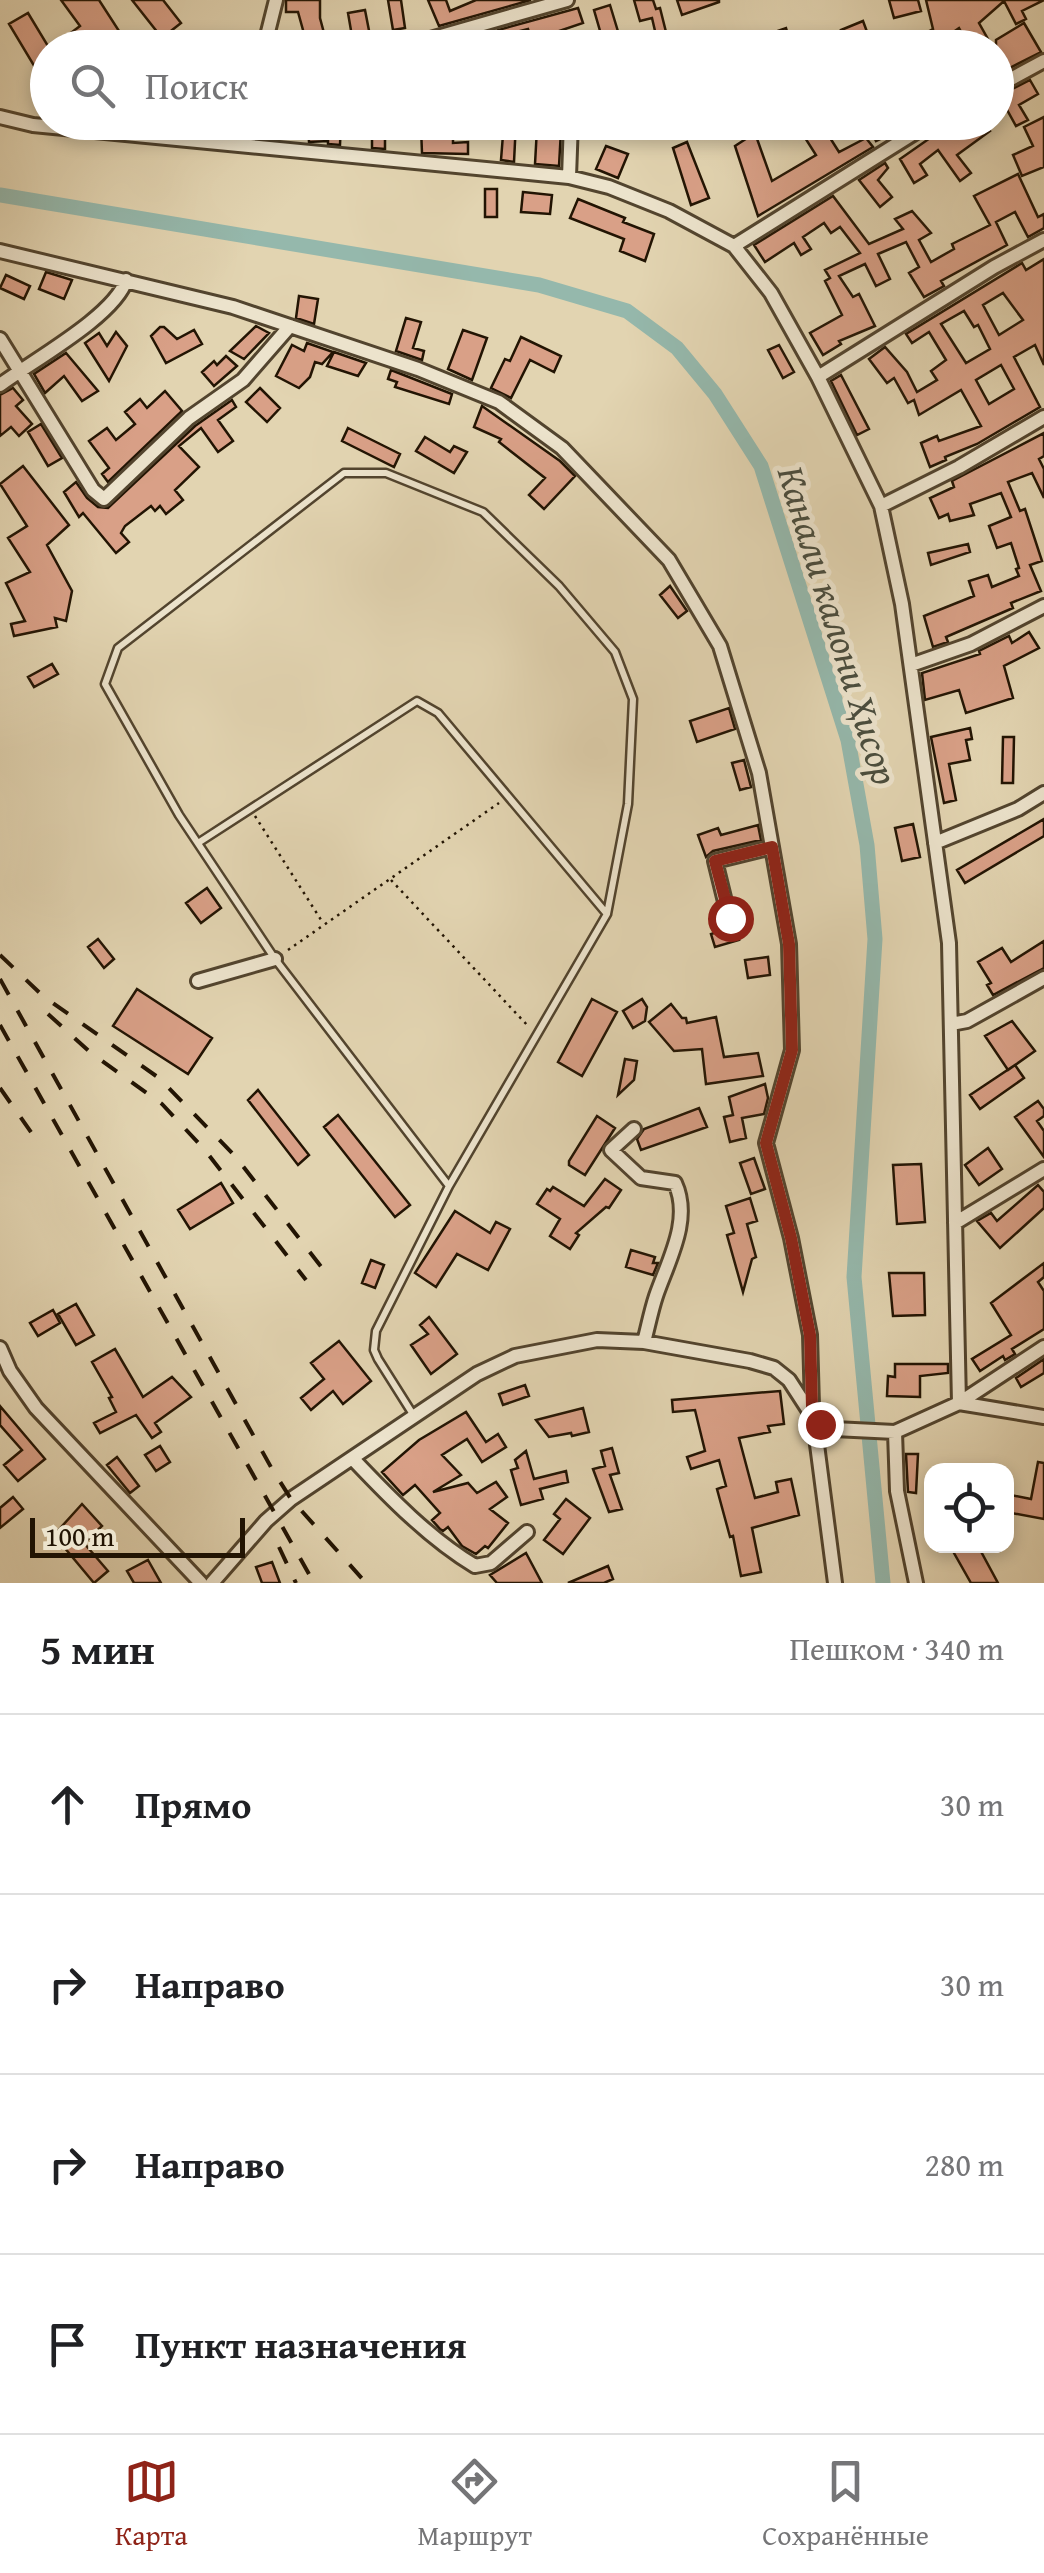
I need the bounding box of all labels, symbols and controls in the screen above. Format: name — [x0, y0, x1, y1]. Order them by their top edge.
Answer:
search box — [30, 30, 1014, 140]
text: Поиск — [145, 57, 248, 113]
icon: search — [65, 58, 120, 113]
water label: Канали калони Ҳисор — [764, 458, 914, 792]
route start — [708, 896, 754, 942]
route end — [798, 1402, 844, 1448]
map controls — [924, 1463, 1014, 1553]
button: locate — [924, 1463, 1014, 1553]
scale bar — [30, 1513, 245, 1558]
text: 100 m — [45, 1515, 114, 1556]
text: 5 мин — [40, 1618, 155, 1679]
text: Пешком · 340 m — [789, 1625, 1004, 1672]
text: Прямо — [135, 1776, 251, 1832]
icon: ahead — [40, 1777, 95, 1832]
text: 30 m — [940, 1781, 1004, 1828]
text: Направо — [135, 1956, 285, 2012]
icon: right — [40, 1957, 95, 2012]
text: 30 m — [940, 1961, 1004, 2008]
text: Направо — [135, 2136, 285, 2192]
icon: right — [40, 2137, 95, 2192]
text: 280 m — [925, 2141, 1004, 2188]
text: Пункт назначения — [135, 2316, 467, 2372]
icon: arrive — [40, 2317, 95, 2372]
tab: Карта — [115, 2454, 188, 2555]
tab: Маршрут — [418, 2454, 532, 2555]
tab: Сохранённые — [762, 2454, 929, 2555]

